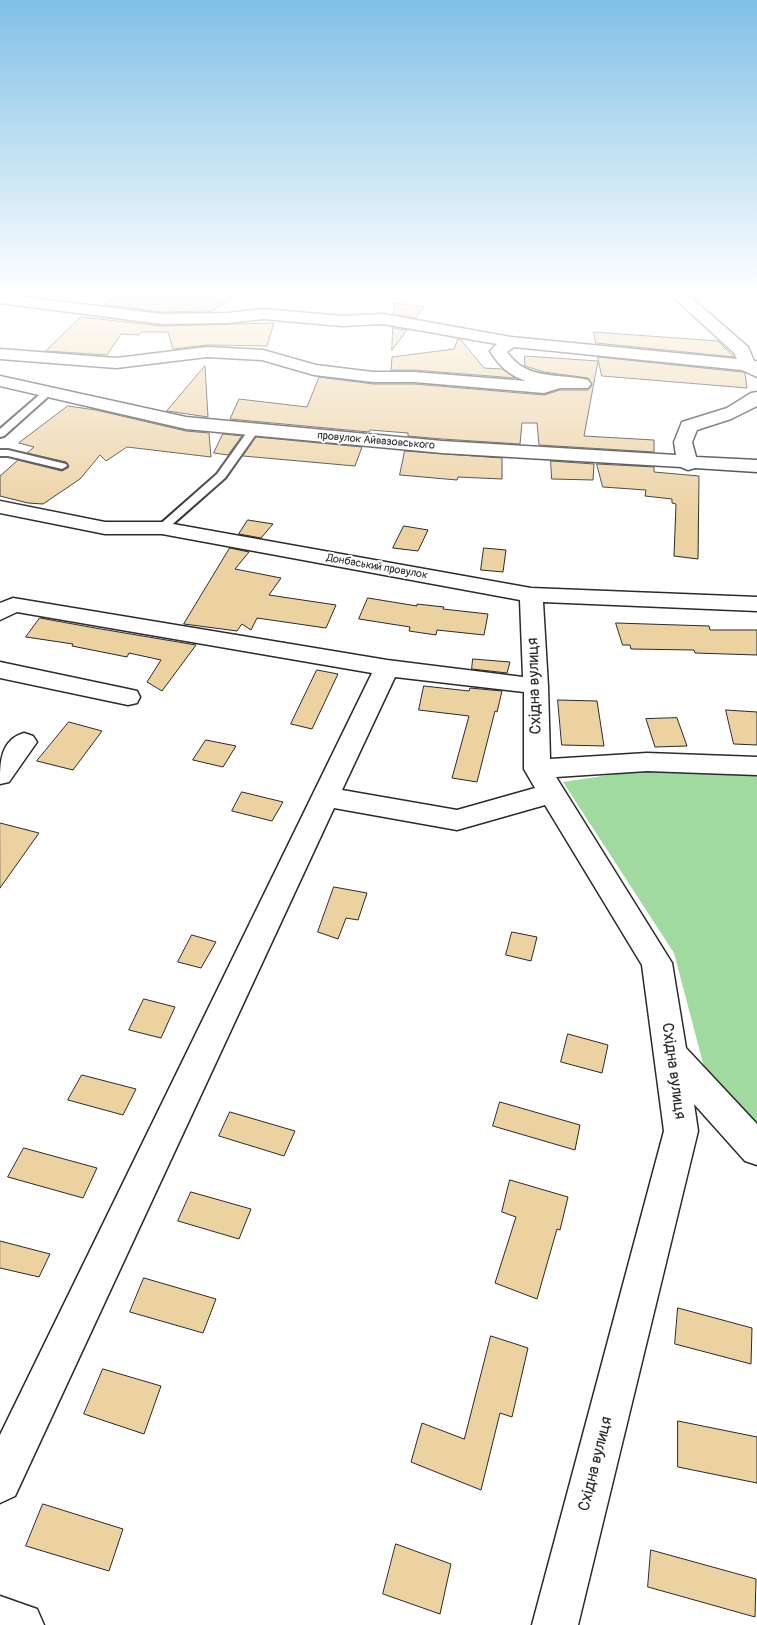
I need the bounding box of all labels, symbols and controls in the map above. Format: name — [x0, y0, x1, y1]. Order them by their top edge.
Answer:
street label: провулок Айвазовського — [317, 429, 435, 453]
street label: Донбаський провулок — [325, 552, 429, 582]
street label: Східна вулиця — [524, 637, 546, 735]
street label: Східна вулиця — [657, 1022, 689, 1120]
street label: Східна вулиця — [575, 1415, 617, 1513]

